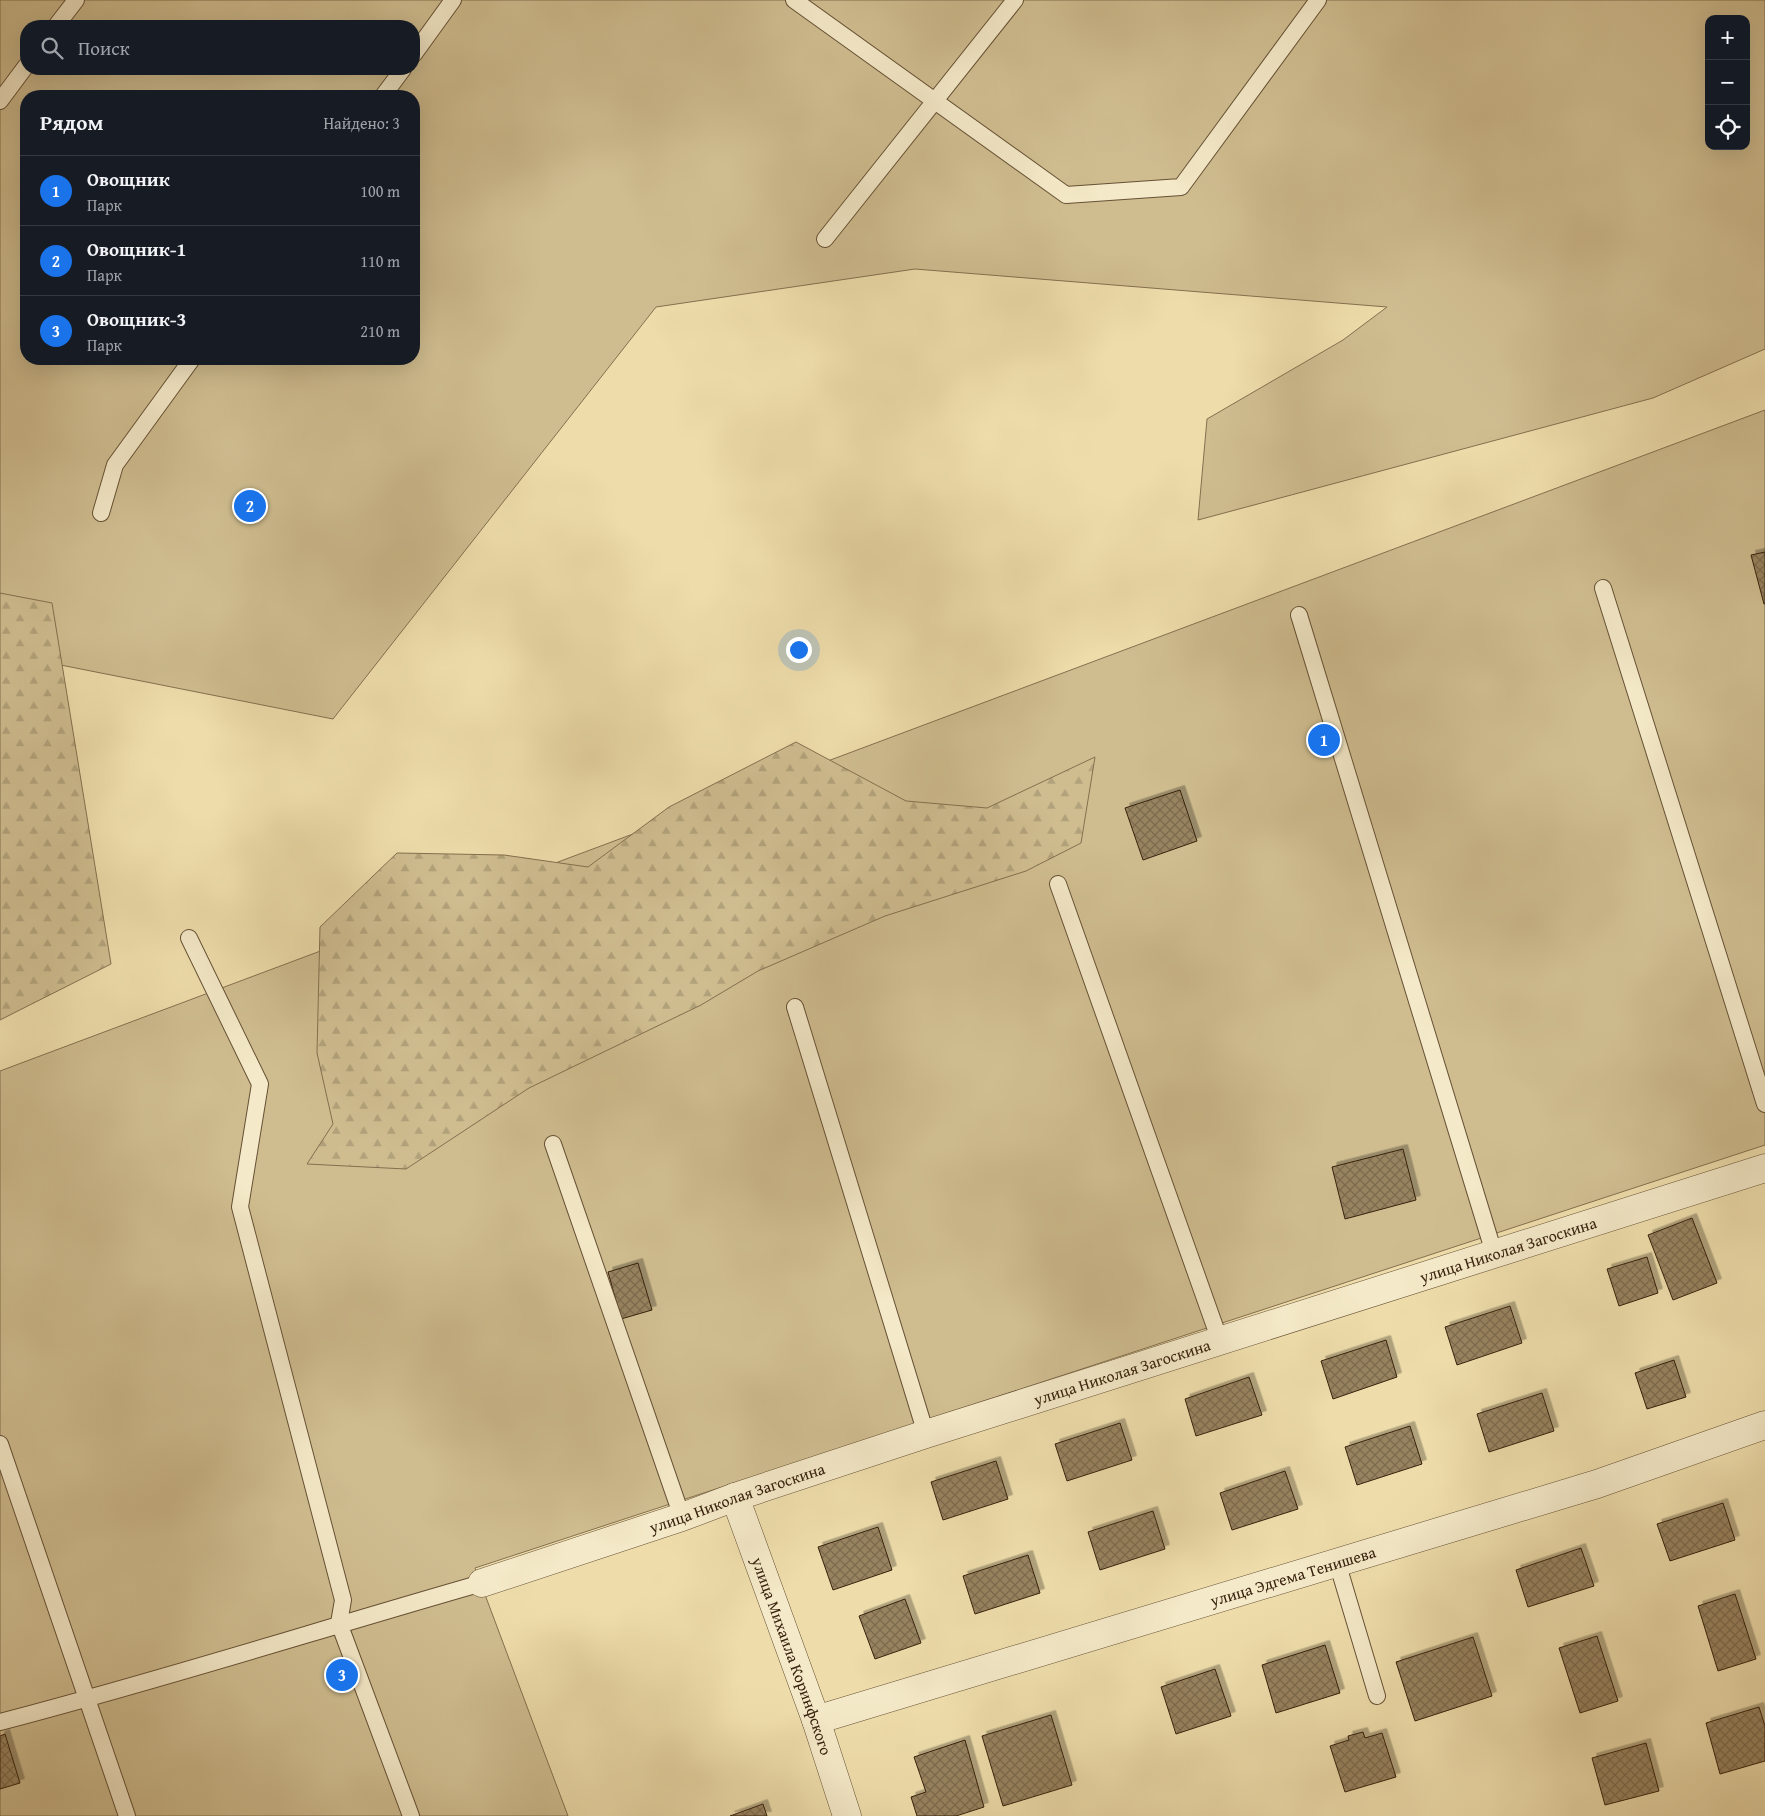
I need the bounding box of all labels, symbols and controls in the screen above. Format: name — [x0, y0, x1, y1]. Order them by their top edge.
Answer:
map controls — [1705, 15, 1750, 150]
button: + — [1705, 15, 1750, 60]
search box — [20, 20, 420, 75]
icon: search — [38, 34, 66, 62]
text: Поиск — [78, 34, 130, 62]
button: − — [1705, 60, 1750, 105]
button: locate — [1705, 105, 1750, 150]
text: Рядом — [40, 107, 103, 138]
text: Найдено: 3 — [323, 111, 400, 135]
text: Овощник — [87, 165, 170, 193]
text: 1 — [52, 179, 60, 203]
text: 100 m — [360, 179, 400, 203]
text: Парк — [87, 193, 122, 217]
text: Овощник-1 — [87, 235, 186, 263]
text: 2 — [52, 249, 60, 273]
text: 110 m — [360, 249, 400, 273]
text: Парк — [87, 263, 122, 287]
text: Овощник-3 — [87, 305, 186, 333]
text: 3 — [52, 319, 60, 343]
text: 210 m — [360, 319, 400, 343]
text: Парк — [87, 333, 122, 357]
pin: 2 — [234, 487, 266, 525]
your location — [786, 637, 812, 663]
pin: 1 — [1308, 721, 1340, 759]
street label: улица Николая Загоскина — [1416, 1210, 1600, 1289]
street label: улица Николая Загоскина — [1030, 1332, 1214, 1411]
street label: улица Николая Загоскина — [645, 1456, 828, 1539]
street label: улица Эдгема Тенишева — [1206, 1540, 1379, 1613]
street label: улица Михаила Коринфского — [745, 1553, 839, 1758]
pin: 3 — [326, 1656, 358, 1694]

